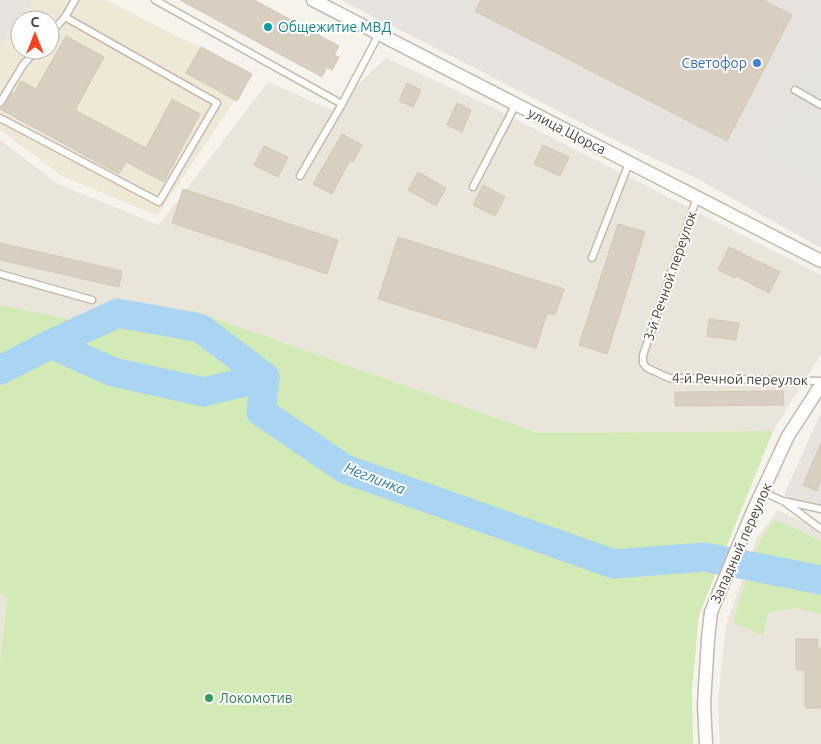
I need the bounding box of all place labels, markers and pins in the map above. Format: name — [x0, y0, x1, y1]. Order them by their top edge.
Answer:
place label: Общежитие МВД — [278, 19, 391, 35]
marker: Общежитие МВД — [262, 21, 274, 33]
place label: Светофор — [682, 55, 747, 71]
marker: Светофор — [751, 57, 763, 69]
place label: Локомотив — [219, 690, 293, 706]
marker: Локомотив — [203, 692, 215, 704]

